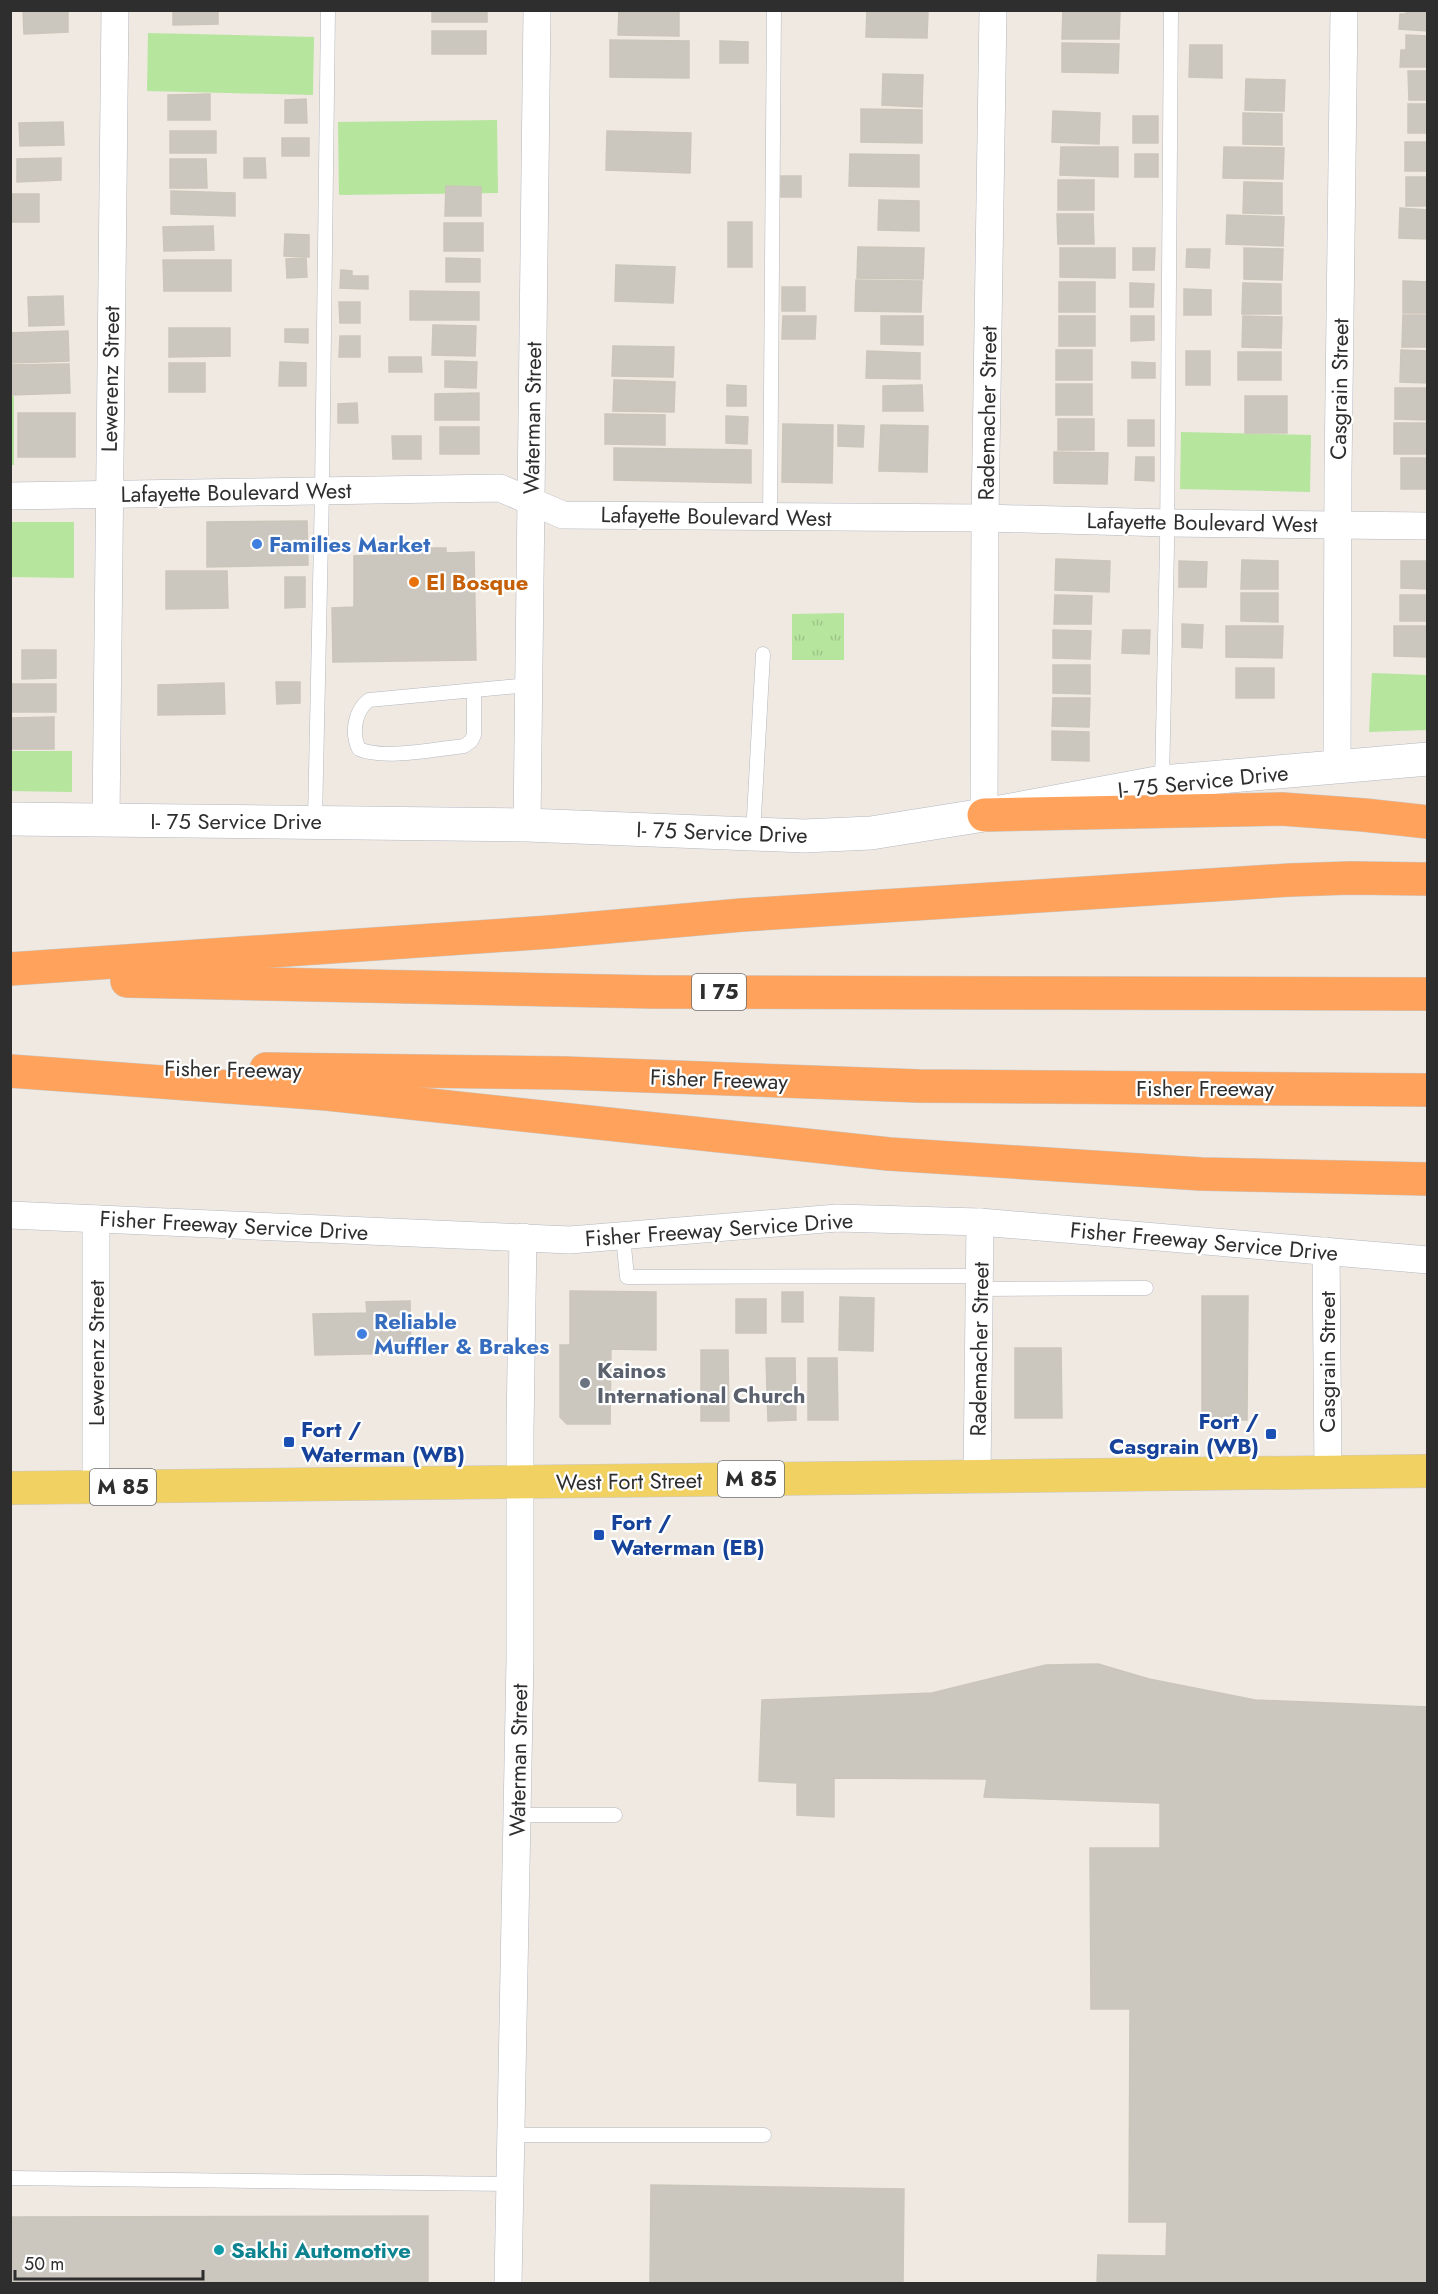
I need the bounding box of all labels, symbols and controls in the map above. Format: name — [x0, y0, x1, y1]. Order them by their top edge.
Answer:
street label: Lewerenz Street — [93, 305, 127, 452]
street label: Casgrain Street — [1322, 317, 1356, 460]
street label: Rademacher Street — [969, 325, 1005, 501]
street label: Waterman Street — [515, 341, 549, 495]
street label: Lafayette Boulevard West — [120, 474, 352, 510]
street label: Lafayette Boulevard West — [600, 498, 832, 534]
street label: Lafayette Boulevard West — [1086, 504, 1318, 540]
place label: Families Market — [269, 528, 430, 560]
marker: Families Market — [250, 537, 264, 551]
place label: El Bosque — [426, 566, 528, 598]
marker: El Bosque — [407, 575, 421, 589]
street label: I- 75 Service Drive — [1116, 756, 1290, 806]
street label: I- 75 Service Drive — [150, 805, 322, 837]
street label: I- 75 Service Drive — [636, 813, 808, 851]
road number: I 75 — [692, 974, 746, 1010]
street label: Fisher Freeway — [164, 1052, 302, 1086]
street label: Fisher Freeway — [650, 1061, 789, 1097]
street label: Fisher Freeway — [1136, 1072, 1274, 1104]
street label: Fisher Freeway Service Drive — [99, 1202, 369, 1248]
street label: Fisher Freeway Service Drive — [584, 1204, 854, 1254]
street label: Fisher Freeway Service Drive — [1069, 1213, 1339, 1269]
street label: Rademacher Street — [961, 1261, 997, 1437]
street label: Lewerenz Street — [80, 1279, 112, 1426]
street label: Casgrain Street — [1311, 1291, 1343, 1433]
place label: Reliable Muffler & Brakes — [374, 1305, 549, 1362]
marker: Reliable Muffler & Brakes — [355, 1327, 369, 1341]
place label: Kainos International Church — [597, 1354, 806, 1411]
marker: Kainos International Church — [578, 1376, 592, 1390]
place label: Fort / Casgrain (WB) — [1109, 1405, 1260, 1462]
place label: Fort / Waterman (WB) — [301, 1413, 465, 1470]
marker: Fort / Casgrain (WB) — [1264, 1427, 1278, 1441]
marker: Fort / Waterman (WB) — [282, 1435, 296, 1449]
road number: M 85 — [718, 1461, 784, 1497]
street label: West Fort Street — [556, 1464, 703, 1498]
road number: M 85 — [90, 1469, 156, 1505]
place label: Fort / Waterman (EB) — [611, 1506, 765, 1563]
marker: Fort / Waterman (EB) — [592, 1528, 606, 1542]
street label: Waterman Street — [501, 1683, 535, 1837]
place label: Sakhi Automotive — [231, 2234, 411, 2266]
scale bar — [15, 2243, 202, 2281]
marker: Sakhi Automotive — [212, 2243, 226, 2257]
text: 50 m — [24, 2251, 64, 2277]

